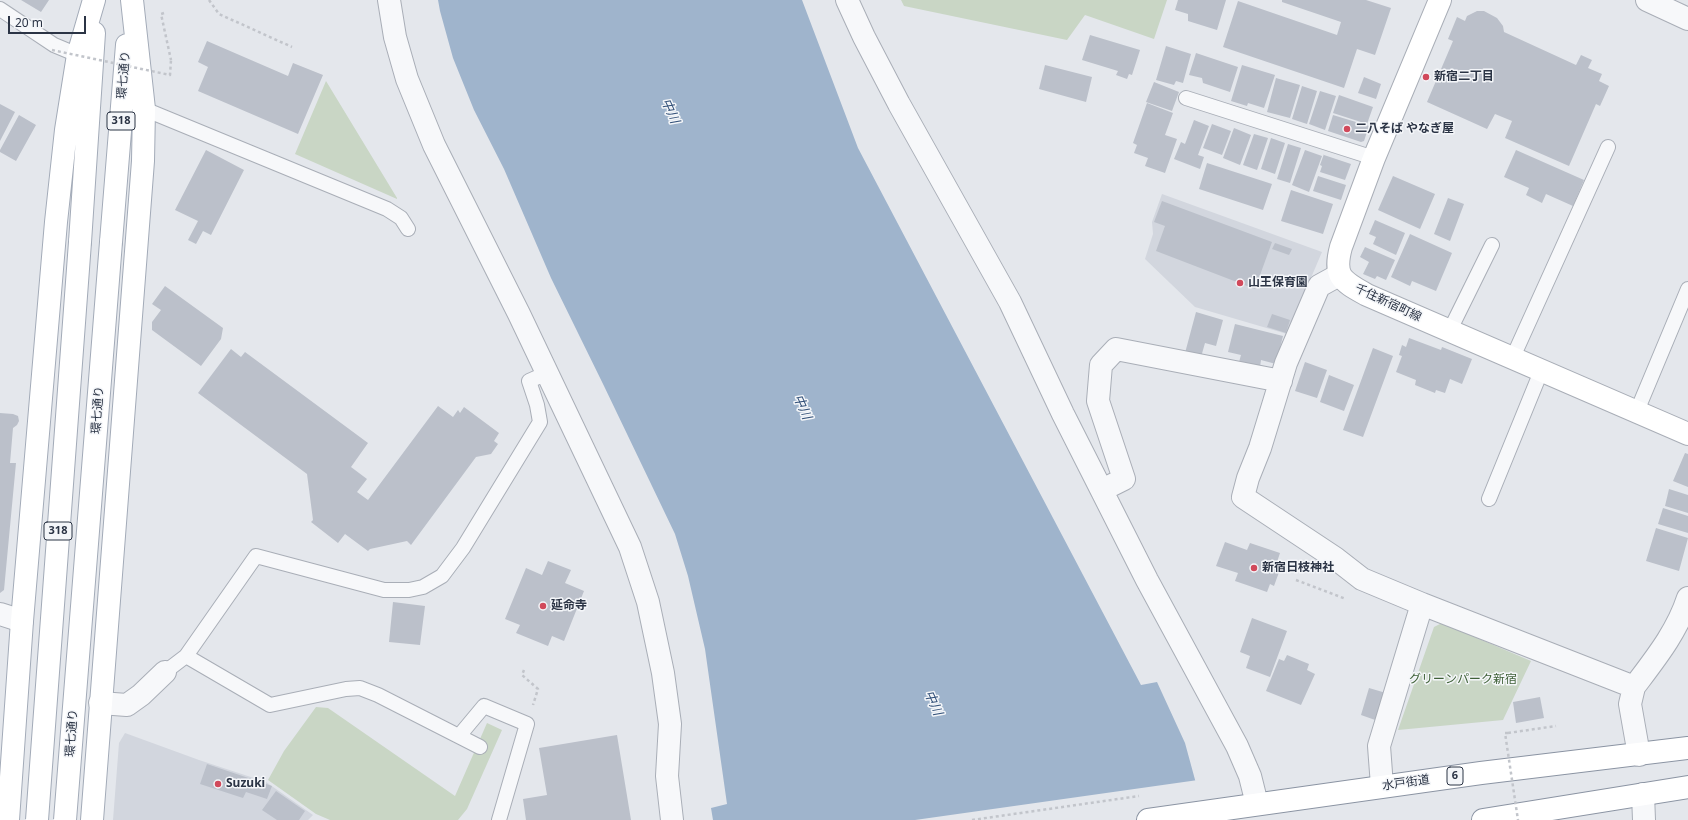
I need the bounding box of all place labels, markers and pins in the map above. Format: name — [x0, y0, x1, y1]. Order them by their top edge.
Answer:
place label: 新宿二丁目 — [1434, 70, 1494, 84]
marker: 新宿二丁目 — [1421, 72, 1431, 82]
place label: 二八そば やなぎ屋 — [1355, 122, 1454, 136]
marker: 二八そば やなぎ屋 — [1342, 124, 1352, 134]
place label: 山王保育園 — [1248, 276, 1308, 290]
marker: 山王保育園 — [1235, 278, 1245, 288]
place label: 新宿日枝神社 — [1262, 561, 1334, 575]
marker: 新宿日枝神社 — [1249, 563, 1259, 573]
place label: 延命寺 — [551, 599, 587, 613]
marker: 延命寺 — [538, 601, 548, 611]
place label: Suzuki — [226, 777, 265, 791]
marker: Suzuki — [213, 779, 223, 789]

